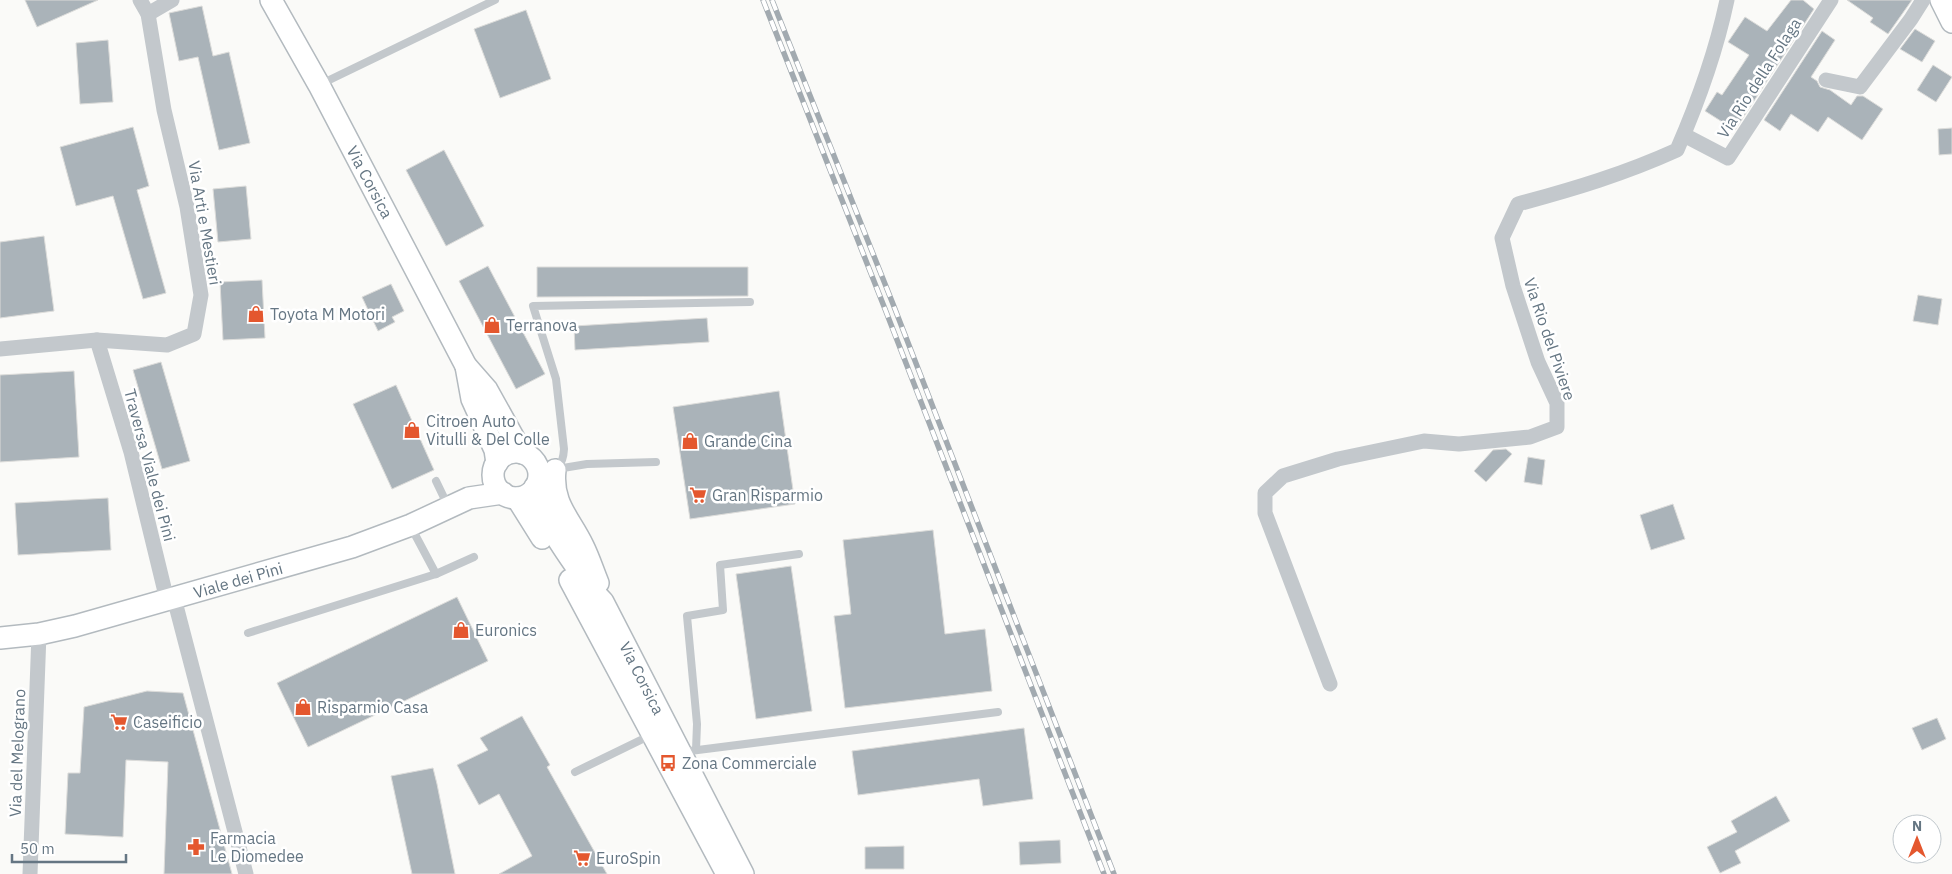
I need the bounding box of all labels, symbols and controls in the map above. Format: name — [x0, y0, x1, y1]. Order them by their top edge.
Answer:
street label: Via Rio della Folaga — [1713, 14, 1806, 142]
street label: Via Corsica — [343, 142, 398, 222]
street label: Via Arti e Mestieri — [184, 159, 226, 287]
street label: Via Rio del Piviere — [1520, 275, 1580, 403]
shop icon: Toyota M Motori — [246, 304, 266, 324]
place label: Toyota M Motori — [270, 304, 385, 324]
shop icon: Terranova — [482, 315, 502, 335]
place label: Terranova — [506, 315, 578, 335]
street label: Traversa Viale dei Pini — [120, 387, 180, 543]
place label: Citroen Auto Vitulli & Del Colle — [426, 411, 550, 449]
shop icon: Citroen Auto Vitulli & Del Colle — [402, 420, 422, 440]
shop icon: Grande Cina — [680, 431, 700, 451]
place label: Grande Cina — [704, 431, 792, 451]
supermarket icon: Gran Risparmio — [688, 485, 708, 505]
place label: Gran Risparmio — [712, 485, 823, 505]
street label: Viale dei Pini — [191, 558, 285, 602]
shop icon: Euronics — [451, 620, 471, 640]
place label: Euronics — [475, 620, 537, 640]
street label: Via Corsica — [615, 638, 669, 718]
street label: Via del Melograno — [5, 689, 29, 817]
shop icon: Risparmio Casa — [293, 697, 313, 717]
place label: Risparmio Casa — [317, 697, 429, 717]
supermarket icon: Caseificio — [109, 712, 129, 732]
place label: Caseificio — [133, 712, 202, 732]
bus stop icon: Zona Commerciale — [658, 753, 678, 773]
place label: Zona Commerciale — [682, 753, 817, 773]
north arrow — [1892, 814, 1942, 864]
text: N — [1912, 817, 1922, 835]
place label: Farmacia Le Diomedee — [210, 828, 304, 866]
scale bar — [12, 832, 126, 864]
pharmacy icon: Farmacia Le Diomedee — [186, 837, 206, 857]
text: 50 m — [20, 839, 55, 858]
supermarket icon: EuroSpin — [572, 848, 592, 868]
place label: EuroSpin — [596, 848, 661, 868]

